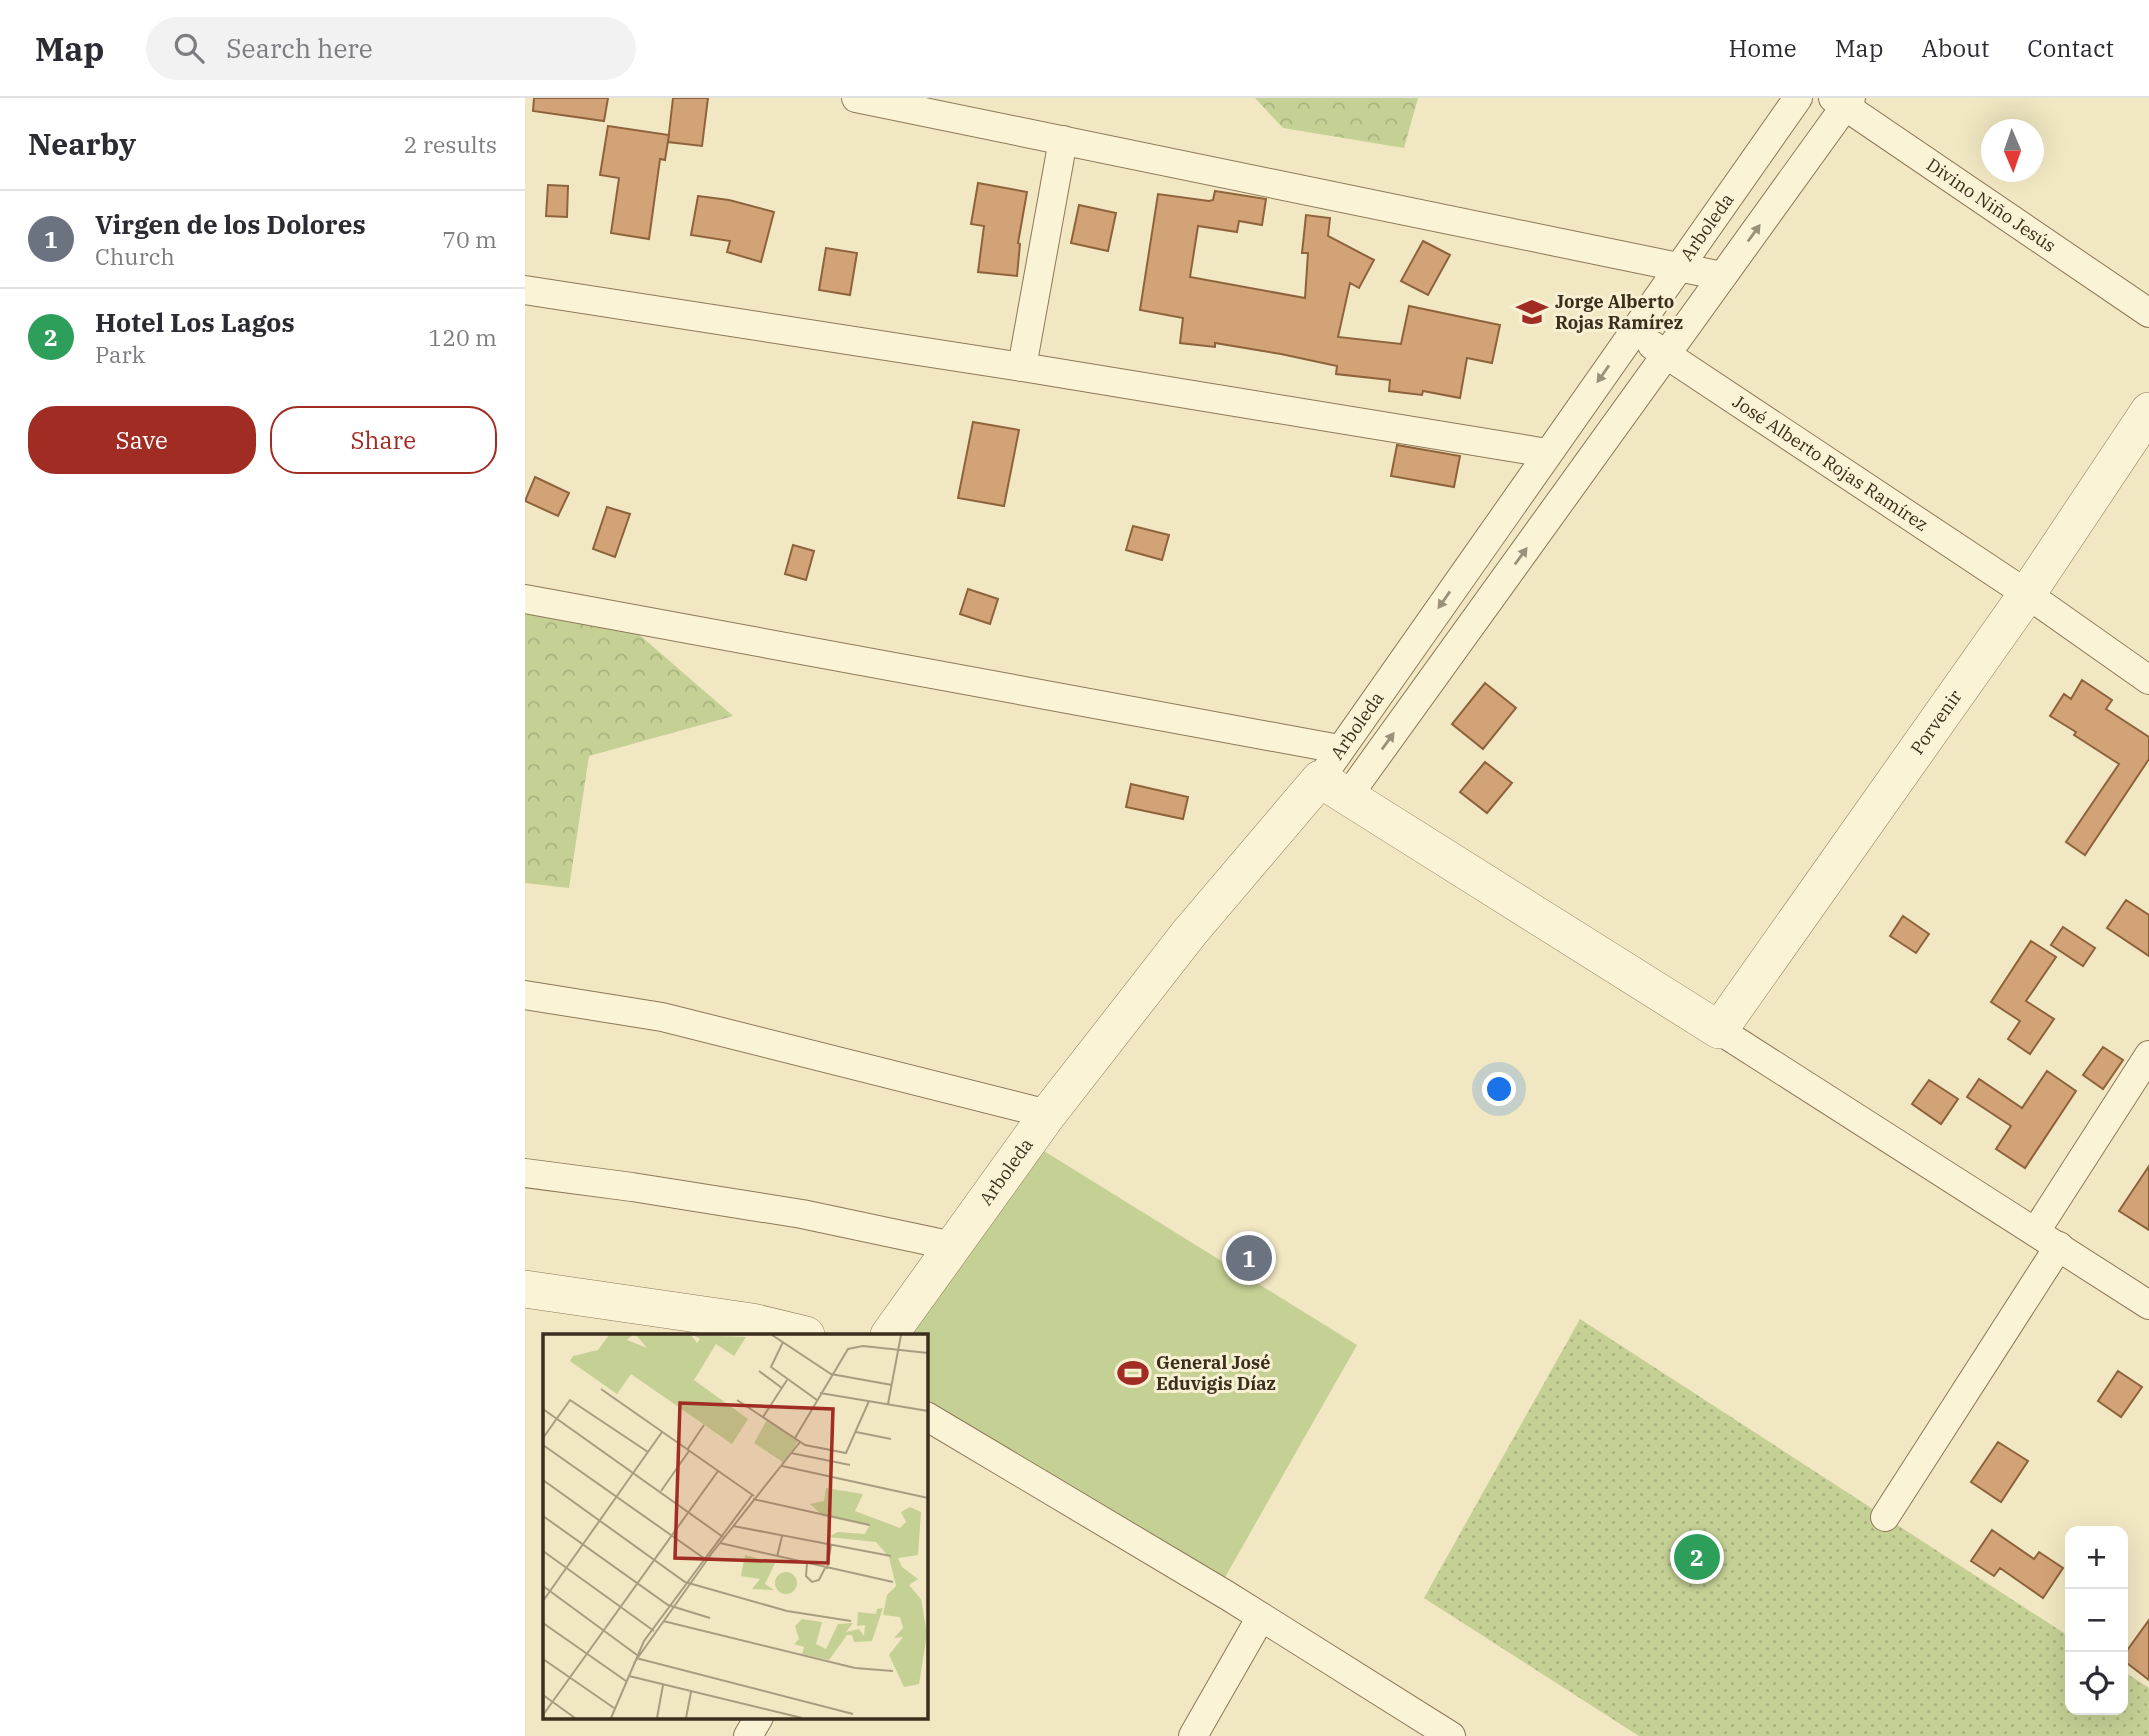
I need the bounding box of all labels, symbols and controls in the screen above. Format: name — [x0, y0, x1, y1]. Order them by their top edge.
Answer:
search box — [146, 17, 636, 80]
text: Map — [35, 27, 104, 70]
icon: search — [170, 29, 208, 67]
text: Search here — [226, 31, 373, 65]
text: Home — [1729, 32, 1797, 64]
text: Map — [1835, 32, 1883, 64]
text: About — [1921, 32, 1989, 64]
text: Contact — [2027, 32, 2114, 64]
north arrow — [1981, 119, 2044, 182]
text: Nearby — [28, 124, 136, 163]
text: 2 results — [404, 129, 497, 159]
street label: Divino Niño Jesús — [1922, 153, 2060, 257]
street label: Arboleda — [1675, 189, 1739, 265]
text: Virgen de los Dolores — [95, 207, 366, 241]
one-way arrow — [1747, 223, 1761, 242]
text: 1 — [44, 224, 58, 254]
text: 70 m — [442, 224, 497, 254]
text: Church — [95, 241, 175, 271]
place label: Jorge Alberto Rojas Ramírez — [1555, 290, 1683, 334]
school or university icon: Jorge Alberto Rojas Ramírez — [1515, 295, 1549, 329]
text: Hotel Los Lagos — [95, 305, 295, 339]
text: 2 — [44, 322, 58, 352]
text: 120 m — [428, 322, 497, 352]
text: Park — [95, 339, 145, 369]
one-way arrow — [1596, 365, 1610, 383]
street label: José Alberto Rojas Ramírez — [1729, 390, 1933, 536]
button: Save — [28, 406, 256, 474]
button: Share — [270, 406, 497, 474]
one-way arrow — [1514, 547, 1528, 565]
one-way arrow — [1437, 591, 1451, 609]
street label: Porvenir — [1905, 685, 1967, 759]
street label: Arboleda — [1325, 687, 1389, 764]
one-way arrow — [1381, 732, 1395, 750]
your location — [1482, 1072, 1516, 1106]
street label: Arboleda — [974, 1133, 1038, 1210]
pin: 1 — [1226, 1232, 1272, 1284]
inset map — [543, 1334, 927, 1718]
place label: General José Eduvigis Díaz — [1156, 1351, 1276, 1395]
sports icon: General José Eduvigis Díaz — [1116, 1356, 1150, 1390]
map controls — [2065, 1526, 2128, 1715]
button: + — [2065, 1526, 2128, 1589]
pin: 2 — [1674, 1531, 1720, 1583]
button: − — [2065, 1589, 2128, 1652]
button: locate — [2065, 1652, 2128, 1715]

